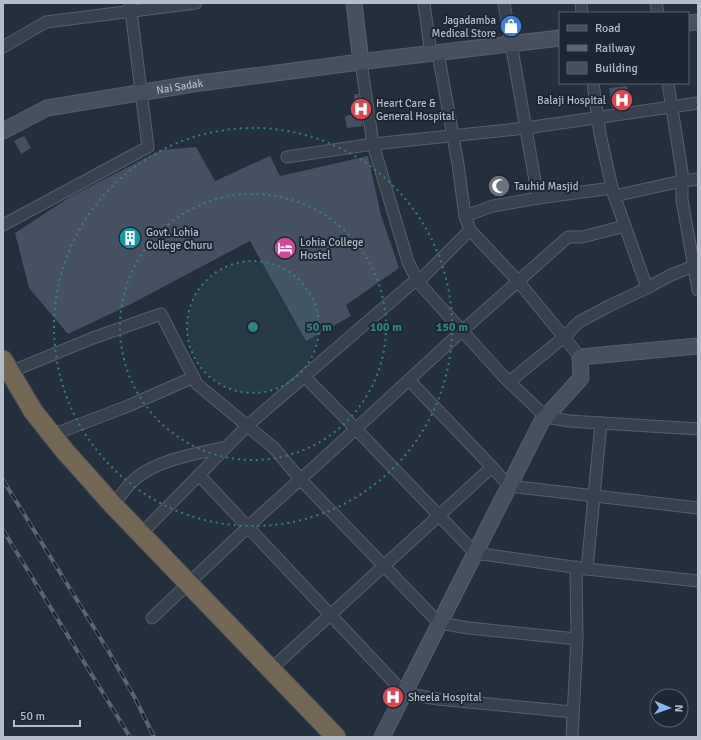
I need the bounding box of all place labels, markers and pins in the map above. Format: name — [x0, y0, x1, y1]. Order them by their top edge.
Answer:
shop icon: Jagadamba Medical Store — [498, 13, 524, 39]
place label: Jagadamba Medical Store — [432, 14, 496, 40]
hospital icon: Balaji Hospital — [609, 87, 635, 113]
place label: Balaji Hospital — [537, 94, 606, 107]
hospital icon: Heart Care & General Hospital — [348, 96, 374, 122]
place label: Heart Care & General Hospital — [376, 97, 455, 123]
mosque icon: Tauhid Masjid — [486, 173, 512, 199]
place label: Tauhid Masjid — [514, 180, 579, 193]
building icon: Govt. Lohia College Churu — [117, 225, 143, 251]
place label: Govt. Lohia College Churu — [146, 226, 212, 252]
hotel icon: Lohia College Hostel — [272, 235, 298, 261]
place label: Lohia College Hostel — [300, 236, 363, 262]
centre of rings — [246, 320, 260, 334]
hospital icon: Sheela Hospital — [380, 684, 406, 710]
place label: Sheela Hospital — [408, 691, 482, 704]

